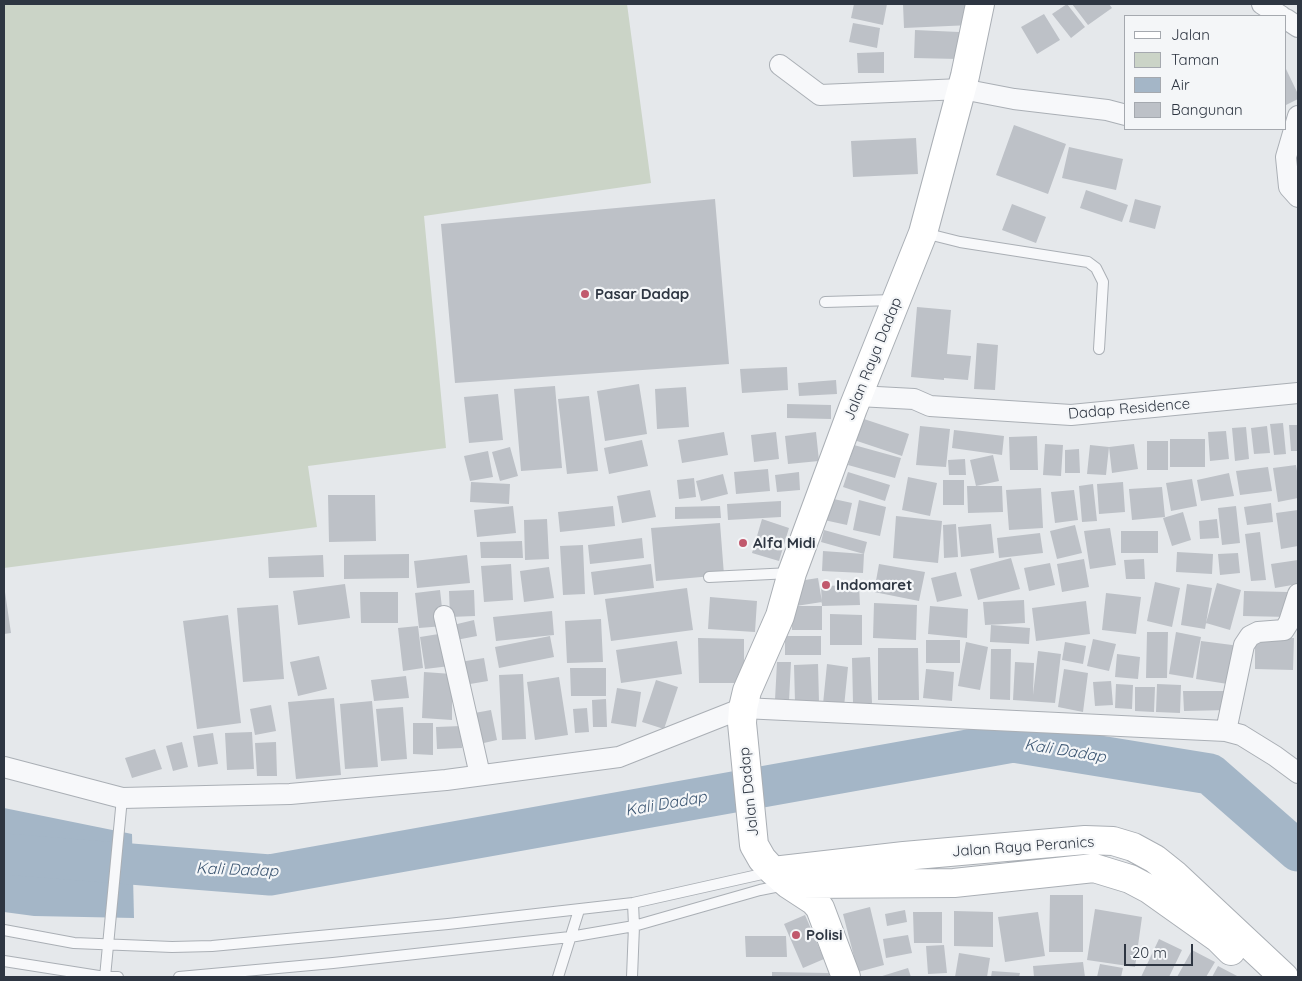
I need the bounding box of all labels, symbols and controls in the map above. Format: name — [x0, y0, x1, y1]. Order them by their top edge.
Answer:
legend — [1124, 15, 1287, 130]
text: Jalan — [1171, 25, 1210, 44]
text: Taman — [1171, 50, 1219, 69]
text: Air — [1171, 75, 1190, 94]
text: Bangunan — [1171, 100, 1243, 119]
place label: Pasar Dadap — [595, 285, 689, 303]
marker: Pasar Dadap — [579, 288, 591, 300]
street label: Jalan Raya Dadap — [840, 295, 906, 423]
street label: Dadap Residence — [1067, 395, 1191, 423]
place label: Alfa Midi — [753, 534, 816, 552]
marker: Alfa Midi — [737, 537, 749, 549]
place label: Indomaret — [836, 576, 912, 594]
marker: Indomaret — [820, 579, 832, 591]
water label: Kali Dadap — [1023, 735, 1107, 767]
street label: Jalan Dadap — [735, 746, 763, 838]
water label: Kali Dadap — [624, 787, 708, 821]
street label: Jalan Raya Peranics — [951, 833, 1095, 861]
water label: Kali Dadap — [196, 859, 278, 881]
place label: Polisi — [806, 926, 843, 944]
marker: Polisi — [790, 929, 802, 941]
scale bar — [1127, 934, 1196, 966]
text: 20 m — [1132, 943, 1167, 962]

